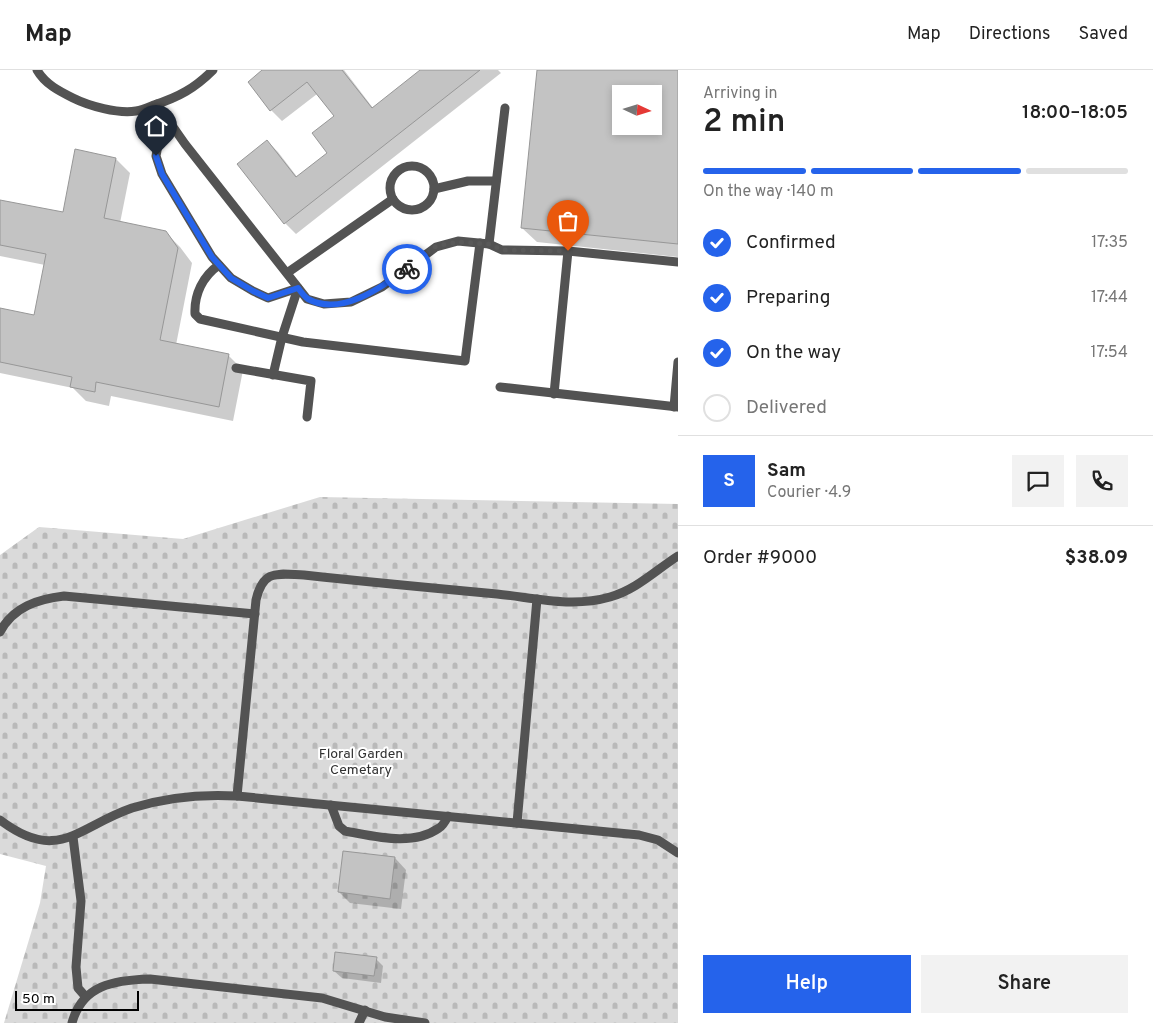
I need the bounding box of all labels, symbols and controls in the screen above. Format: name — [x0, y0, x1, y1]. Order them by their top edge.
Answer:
text: Map — [25, 20, 72, 50]
text: Map — [907, 23, 941, 46]
text: Directions — [969, 23, 1051, 46]
text: Saved — [1079, 23, 1128, 46]
text: Arriving in — [703, 84, 778, 104]
north arrow — [612, 85, 662, 135]
map controls — [612, 85, 662, 135]
text: 18:00–18:05 — [1022, 101, 1128, 125]
text: 2 min — [703, 103, 785, 143]
pin — [135, 105, 177, 156]
icon: home — [142, 112, 170, 140]
text: On the way · 140 m — [703, 182, 834, 202]
pin — [547, 200, 589, 251]
icon: bag — [554, 207, 582, 235]
icon: check — [703, 229, 731, 257]
text: Confirmed — [746, 231, 836, 255]
text: 17:35 — [1091, 233, 1128, 253]
courier — [382, 244, 432, 294]
icon: bike — [393, 255, 421, 283]
icon: check — [703, 284, 731, 312]
text: Preparing — [746, 286, 830, 310]
text: 17:44 — [1091, 288, 1128, 308]
icon: check — [703, 339, 731, 367]
text: On the way — [746, 341, 841, 365]
text: 17:54 — [1091, 343, 1128, 363]
text: Delivered — [746, 396, 827, 420]
button: chat — [1012, 455, 1064, 507]
button: phone — [1076, 455, 1128, 507]
text: Sam — [767, 459, 806, 483]
text: S — [723, 469, 735, 493]
text: Courier · 4.9 — [767, 483, 851, 503]
text: Order #9000 — [703, 546, 817, 570]
text: $38.09 — [1065, 546, 1128, 570]
park label: Floral Garden Cemetary — [319, 746, 403, 779]
button: Help — [703, 955, 911, 1013]
button: Share — [921, 955, 1128, 1013]
scale bar — [15, 988, 139, 1011]
text: 50 m — [22, 991, 55, 1008]

